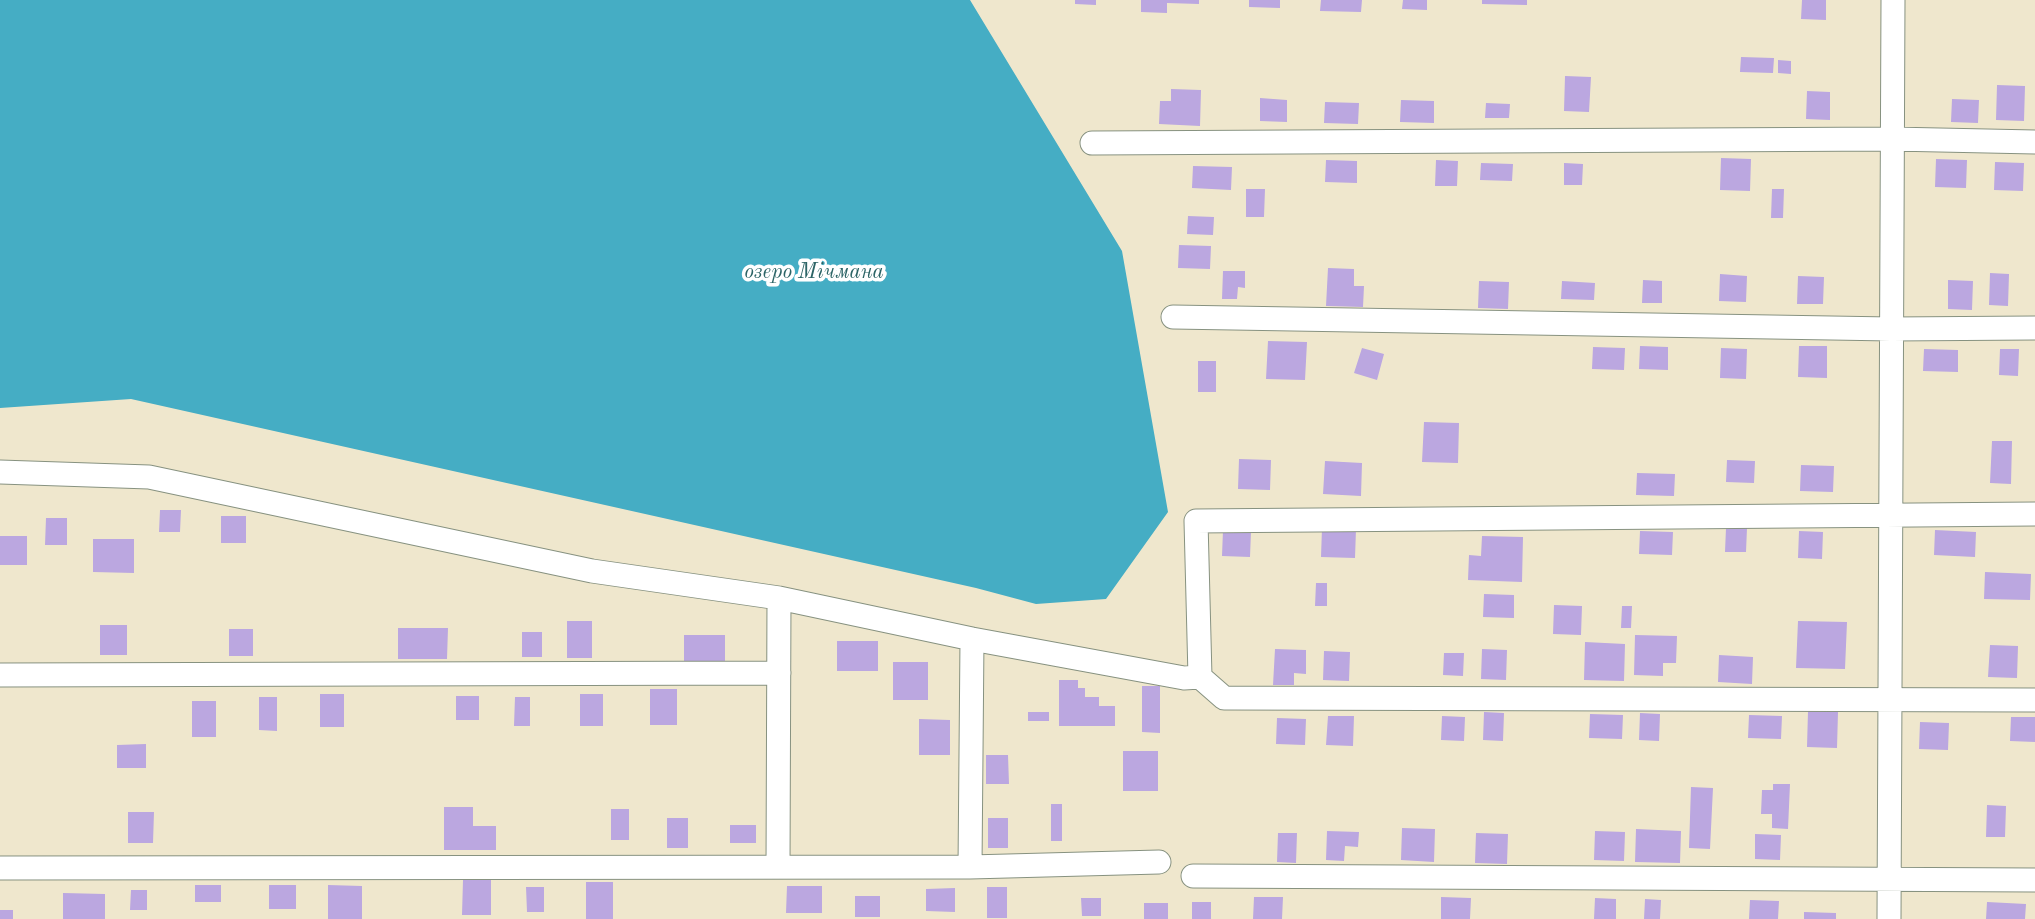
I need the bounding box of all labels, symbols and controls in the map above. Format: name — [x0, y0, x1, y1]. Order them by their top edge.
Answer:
water label: озеро Мічмана — [744, 259, 884, 285]

